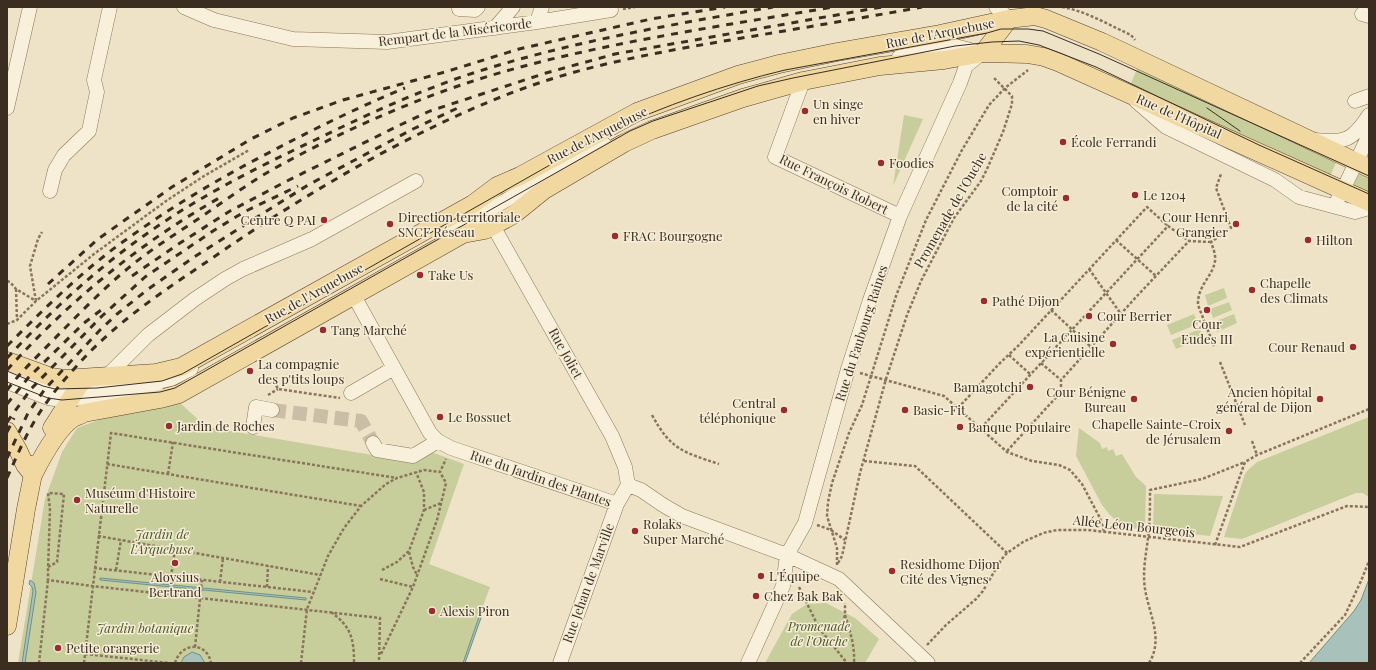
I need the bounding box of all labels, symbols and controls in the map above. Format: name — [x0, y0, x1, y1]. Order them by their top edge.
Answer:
street label: Rempart de la Miséricorde — [377, 14, 533, 49]
street label: Rue de l'Arquebuse — [884, 14, 996, 51]
street label: Rue de l'Hôpital — [1134, 89, 1225, 142]
place label: Un singe en hiver — [813, 95, 864, 127]
street label: Rue de l'Arquebuse — [544, 102, 650, 167]
marker: Un singe en hiver — [800, 106, 810, 116]
place label: École Ferrandi — [1071, 133, 1157, 150]
marker: École Ferrandi — [1058, 137, 1068, 147]
street label: Promenade de l'Ouche — [909, 148, 990, 271]
street label: Rue François Robert — [777, 150, 892, 218]
place label: Foodies — [889, 154, 934, 171]
marker: Foodies — [876, 158, 886, 168]
place label: Comptoir de la cité — [1002, 182, 1058, 214]
place label: Le 1204 — [1143, 186, 1186, 203]
marker: Le 1204 — [1130, 190, 1140, 200]
marker: Comptoir de la cité — [1061, 193, 1071, 203]
place label: Direction territoriale SNCF Réseau — [398, 208, 521, 240]
place label: Cour Henri Grangier — [1162, 208, 1228, 240]
place label: Centre Q PAI — [240, 211, 316, 228]
marker: Centre Q PAI — [319, 215, 329, 225]
marker: Direction territoriale SNCF Réseau — [385, 219, 395, 229]
marker: Cour Henri Grangier — [1231, 219, 1241, 229]
place label: FRAC Bourgogne — [623, 227, 723, 244]
marker: FRAC Bourgogne — [610, 231, 620, 241]
place label: Hilton — [1316, 231, 1353, 248]
marker: Hilton — [1303, 235, 1313, 245]
street label: Rue de l'Arquebuse — [261, 258, 367, 327]
street label: Rue du Faubourg Raines — [830, 262, 891, 403]
place label: Take Us — [428, 266, 474, 283]
marker: Take Us — [415, 270, 425, 280]
place label: Chapelle des Climats — [1260, 274, 1328, 306]
marker: Chapelle des Climats — [1247, 285, 1257, 295]
place label: Pathé Dijon — [992, 292, 1060, 309]
marker: Pathé Dijon — [979, 296, 989, 306]
marker: Cour Eudes III — [1202, 305, 1212, 315]
place label: Cour Berrier — [1097, 307, 1172, 324]
marker: Cour Berrier — [1084, 311, 1094, 321]
place label: Cour Eudes III — [1181, 315, 1233, 347]
place label: Tang Marché — [331, 321, 407, 338]
street label: Rue Joliet — [546, 324, 588, 381]
marker: Tang Marché — [318, 325, 328, 335]
place label: La Cuisine expérientielle — [1025, 328, 1105, 360]
place label: Cour Renaud — [1268, 338, 1345, 355]
marker: La Cuisine expérientielle — [1108, 339, 1118, 349]
marker: Cour Renaud — [1348, 342, 1358, 352]
place label: La compagnie des p'tits loups — [258, 355, 344, 387]
marker: La compagnie des p'tits loups — [245, 366, 255, 376]
place label: Bamagotchi — [953, 378, 1022, 395]
marker: Bamagotchi — [1025, 382, 1035, 392]
place label: Cour Bénigne Bureau — [1046, 383, 1126, 415]
place label: Ancien hôpital général de Dijon — [1216, 383, 1312, 415]
place label: Central téléphonique — [699, 394, 776, 426]
marker: Cour Bénigne Bureau — [1129, 394, 1139, 404]
marker: Ancien hôpital général de Dijon — [1315, 394, 1325, 404]
place label: Basic-Fit — [913, 401, 966, 418]
marker: Central téléphonique — [779, 405, 789, 415]
marker: Basic-Fit — [900, 405, 910, 415]
place label: Le Bossuet — [448, 408, 511, 425]
marker: Le Bossuet — [435, 412, 445, 422]
place label: Chapelle Sainte-Croix de Jérusalem — [1092, 415, 1221, 447]
place label: Jardin de Roches — [176, 417, 275, 434]
place label: Banque Populaire — [968, 418, 1071, 435]
marker: Jardin de Roches — [164, 421, 174, 431]
marker: Banque Populaire — [955, 422, 965, 432]
marker: Chapelle Sainte-Croix de Jérusalem — [1224, 426, 1234, 436]
street label: Rue du Jardin des Plantes — [468, 445, 614, 510]
place label: Muséum d'Histoire Naturelle — [85, 484, 196, 516]
marker: Muséum d'Histoire Naturelle — [72, 495, 82, 505]
street label: Allée Léon Bourgeois — [1071, 511, 1196, 540]
place label: Rolaks Super Marché — [643, 515, 725, 547]
street label: Rue Jehan de Marville — [558, 520, 617, 645]
park label: Jardin de l'Arquebuse — [131, 525, 194, 557]
marker: Rolaks Super Marché — [630, 526, 640, 536]
place label: Residhome Dijon Cité des Vignes — [900, 555, 1000, 587]
marker: Aloysius Bertrand — [170, 558, 180, 568]
marker: Residhome Dijon Cité des Vignes — [887, 566, 897, 576]
place label: L'Équipe — [769, 567, 820, 584]
place label: Aloysius Bertrand — [149, 568, 202, 600]
marker: L'Équipe — [756, 571, 766, 581]
place label: Chez Bak Bak — [764, 587, 844, 604]
marker: Chez Bak Bak — [751, 591, 761, 601]
place label: Alexis Piron — [439, 602, 510, 619]
marker: Alexis Piron — [427, 606, 437, 616]
park label: Promenade de l'Ouche — [787, 617, 851, 649]
park label: Jardin botanique — [97, 619, 194, 636]
place label: Petite orangerie — [66, 639, 160, 656]
marker: Petite orangerie — [53, 643, 63, 653]

